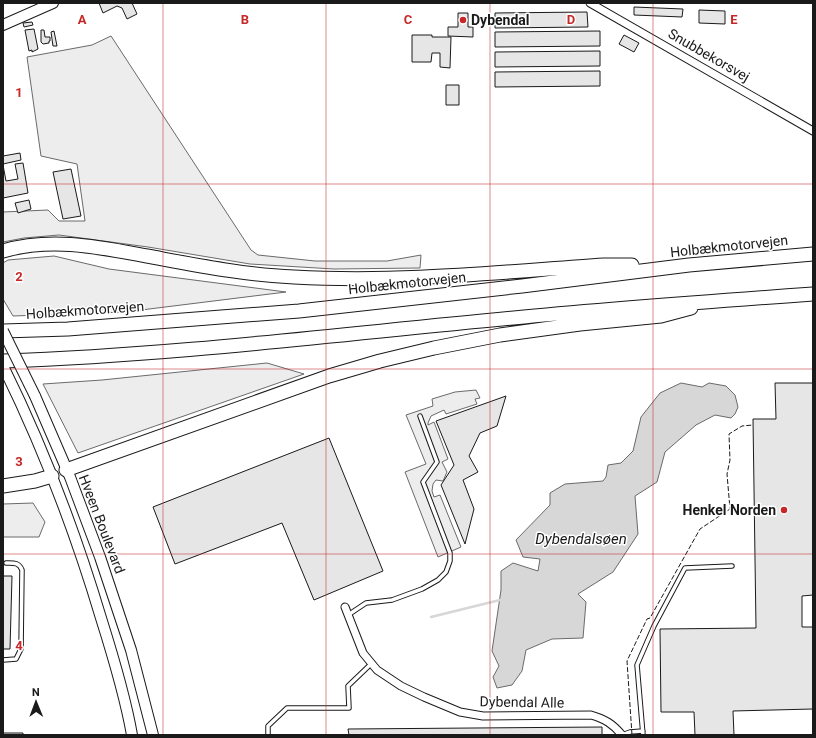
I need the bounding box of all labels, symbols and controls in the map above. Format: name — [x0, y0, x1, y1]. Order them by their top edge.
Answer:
text: A — [78, 12, 87, 27]
text: B — [241, 12, 249, 27]
text: C — [404, 12, 413, 27]
place label: Dybendal — [471, 12, 530, 28]
text: D — [567, 12, 575, 27]
text: E — [730, 12, 738, 27]
marker: Dybendal — [458, 15, 468, 25]
street label: Snubbekorsvej — [665, 25, 753, 85]
text: 1 — [15, 85, 23, 100]
street label: Holbækmotorvejen — [669, 232, 789, 260]
text: 2 — [15, 269, 23, 284]
street label: Holbækmotorvejen — [347, 269, 467, 297]
street label: Holbækmotorvejen — [25, 298, 145, 322]
text: 3 — [15, 454, 23, 469]
street label: Hveen Boulevard — [76, 472, 128, 576]
place label: Henkel Norden — [683, 502, 776, 518]
marker: Henkel Norden — [779, 505, 789, 515]
water label: Dybendalsøen — [535, 530, 627, 548]
text: 4 — [15, 638, 23, 653]
north arrow — [16, 682, 56, 722]
text: N — [32, 686, 40, 699]
street label: Dybendal Alle — [480, 693, 564, 711]

